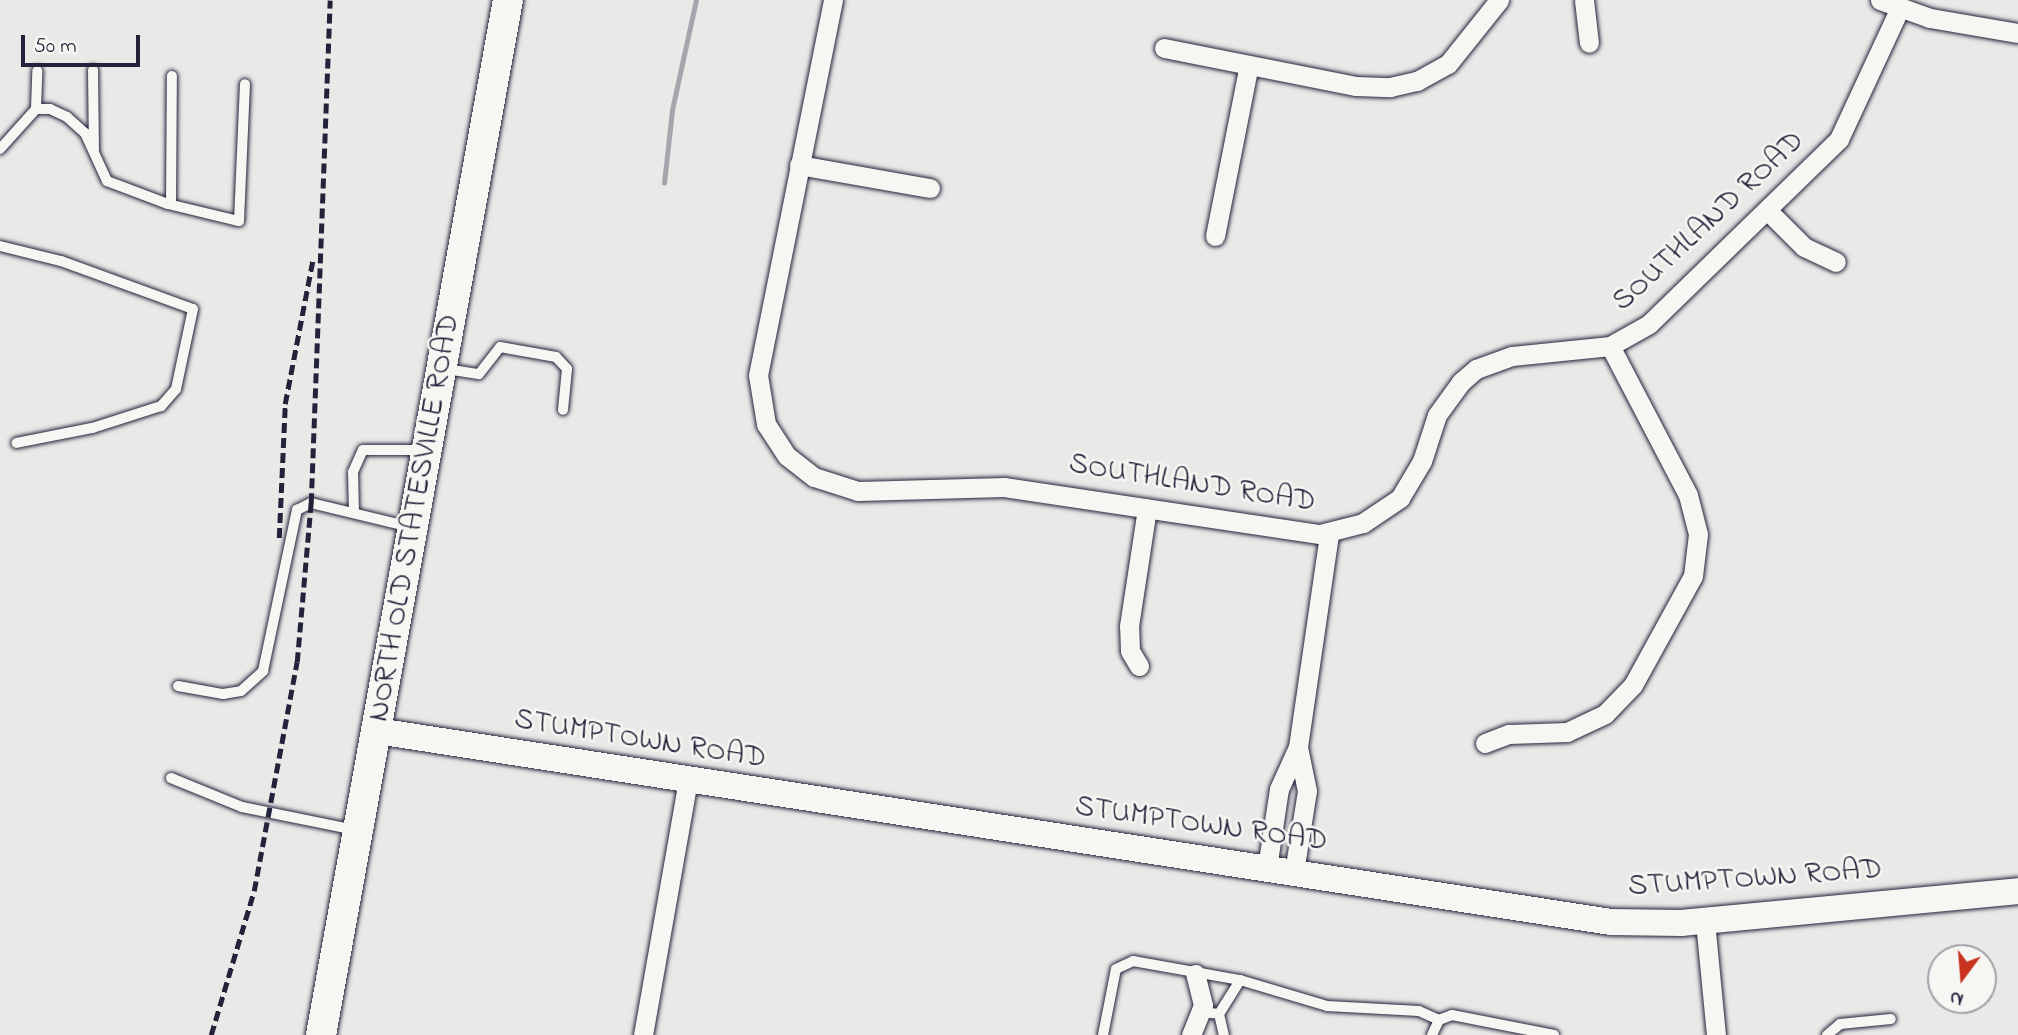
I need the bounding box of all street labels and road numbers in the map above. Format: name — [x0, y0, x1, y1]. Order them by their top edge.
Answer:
street label: SOUTHLAND ROAD — [1606, 124, 1812, 320]
street label: NORTH OLD STATESVILLE ROAD — [361, 312, 469, 724]
street label: SOUTHLAND ROAD — [1066, 447, 1318, 521]
street label: STUMPTOWN ROAD — [512, 702, 768, 778]
street label: STUMPTOWN ROAD — [1073, 789, 1329, 861]
street label: STUMPTOWN ROAD — [1627, 852, 1883, 906]

